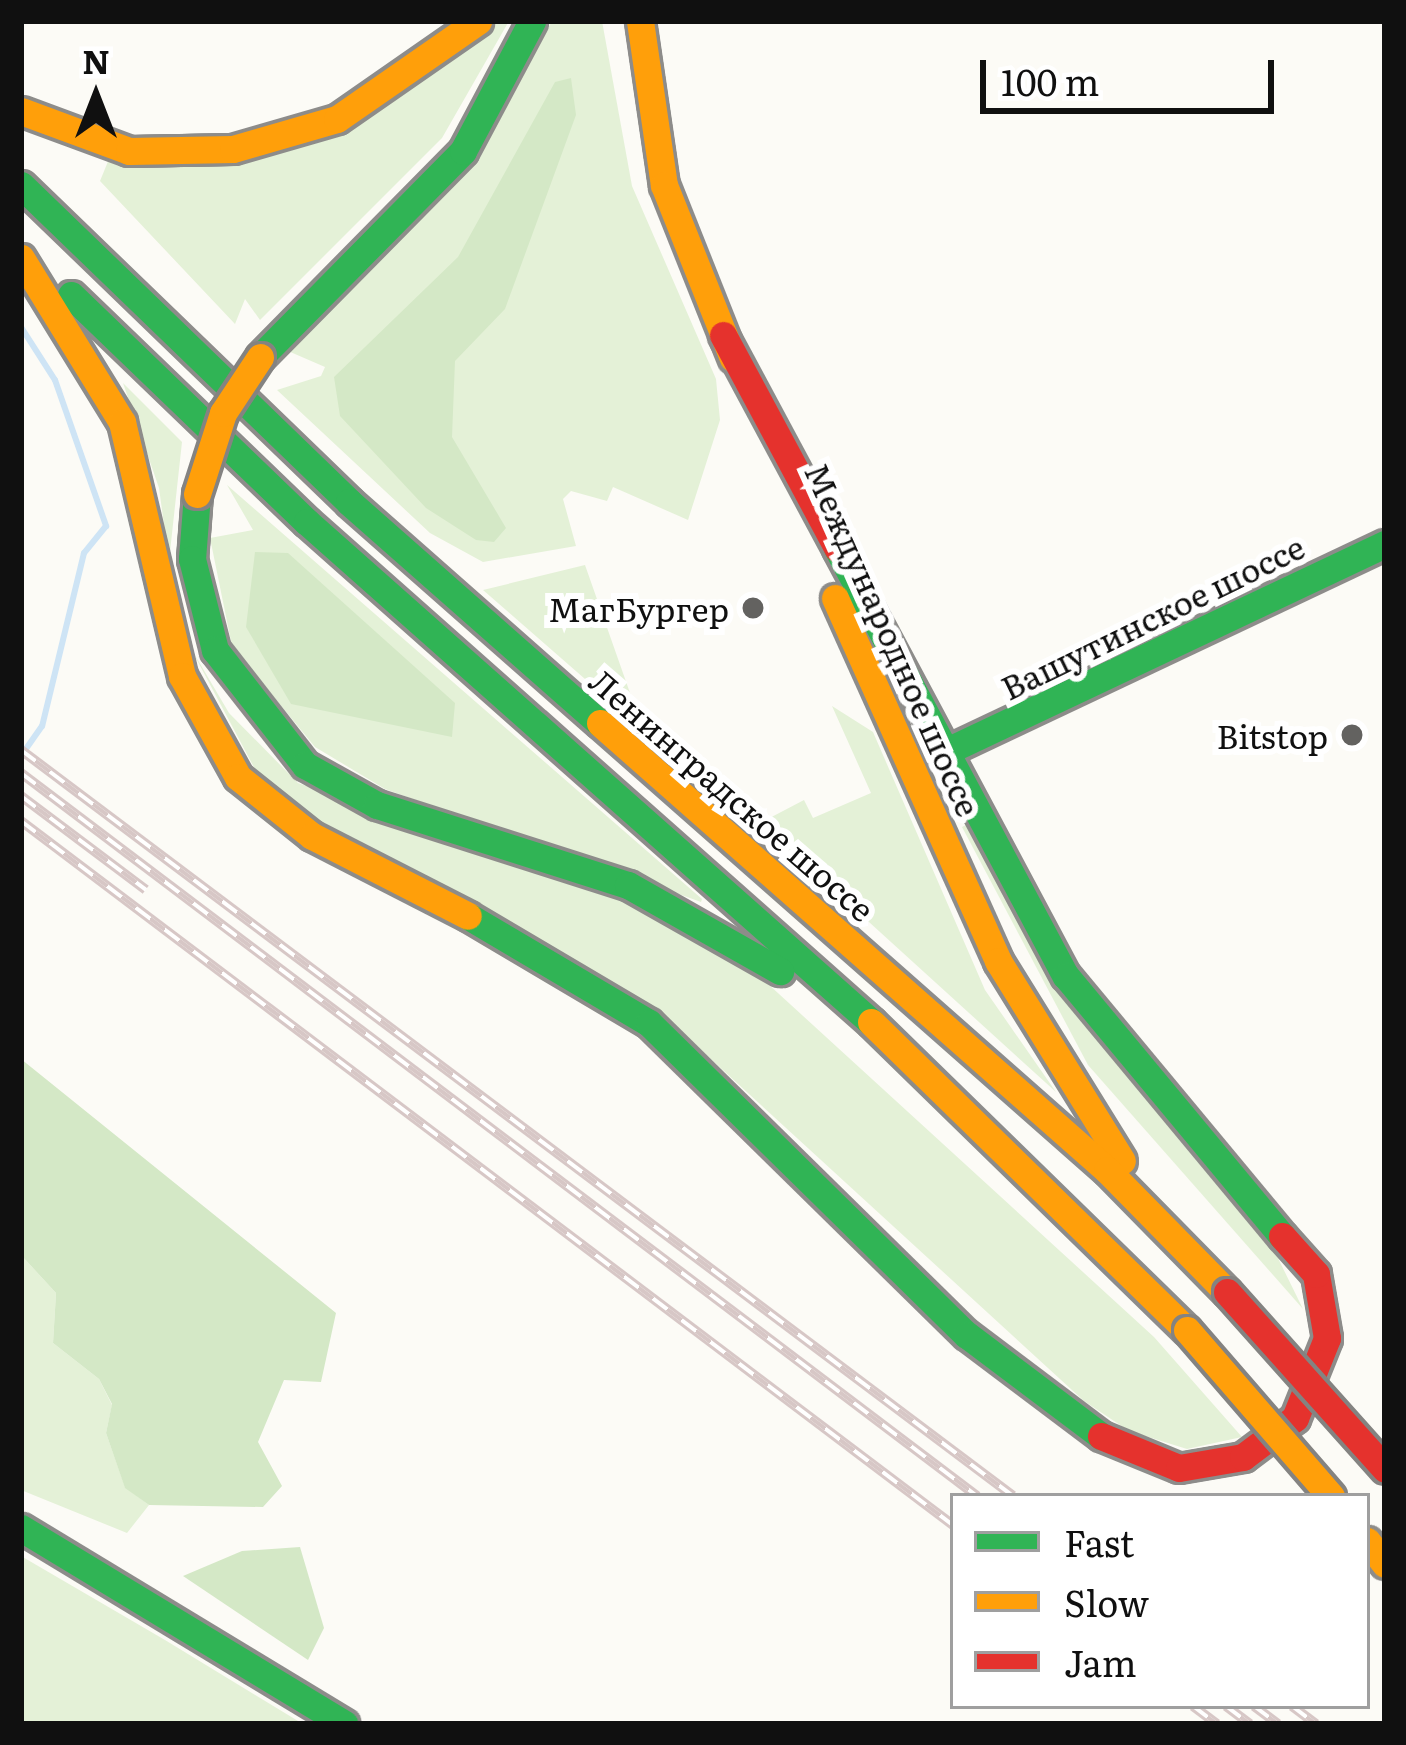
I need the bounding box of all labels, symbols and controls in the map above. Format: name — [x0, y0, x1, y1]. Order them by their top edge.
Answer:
text: N — [82, 35, 110, 84]
north arrow — [36, 36, 156, 156]
scale bar — [986, 36, 1280, 110]
text: 100 m — [1001, 54, 1099, 107]
street label: Международное шоссе — [798, 456, 990, 822]
street label: Вашутинское шоссе — [994, 525, 1310, 707]
place label: МагБургер — [548, 588, 729, 628]
marker: МагБургер — [740, 595, 766, 621]
street label: Ленинградское шоссе — [583, 660, 883, 928]
place label: Bitstop — [1216, 715, 1328, 755]
marker: Bitstop — [1339, 722, 1365, 748]
legend — [950, 1493, 1370, 1709]
text: Fast — [1064, 1515, 1134, 1568]
text: Slow — [1064, 1575, 1149, 1628]
text: Jam — [1064, 1635, 1137, 1688]

